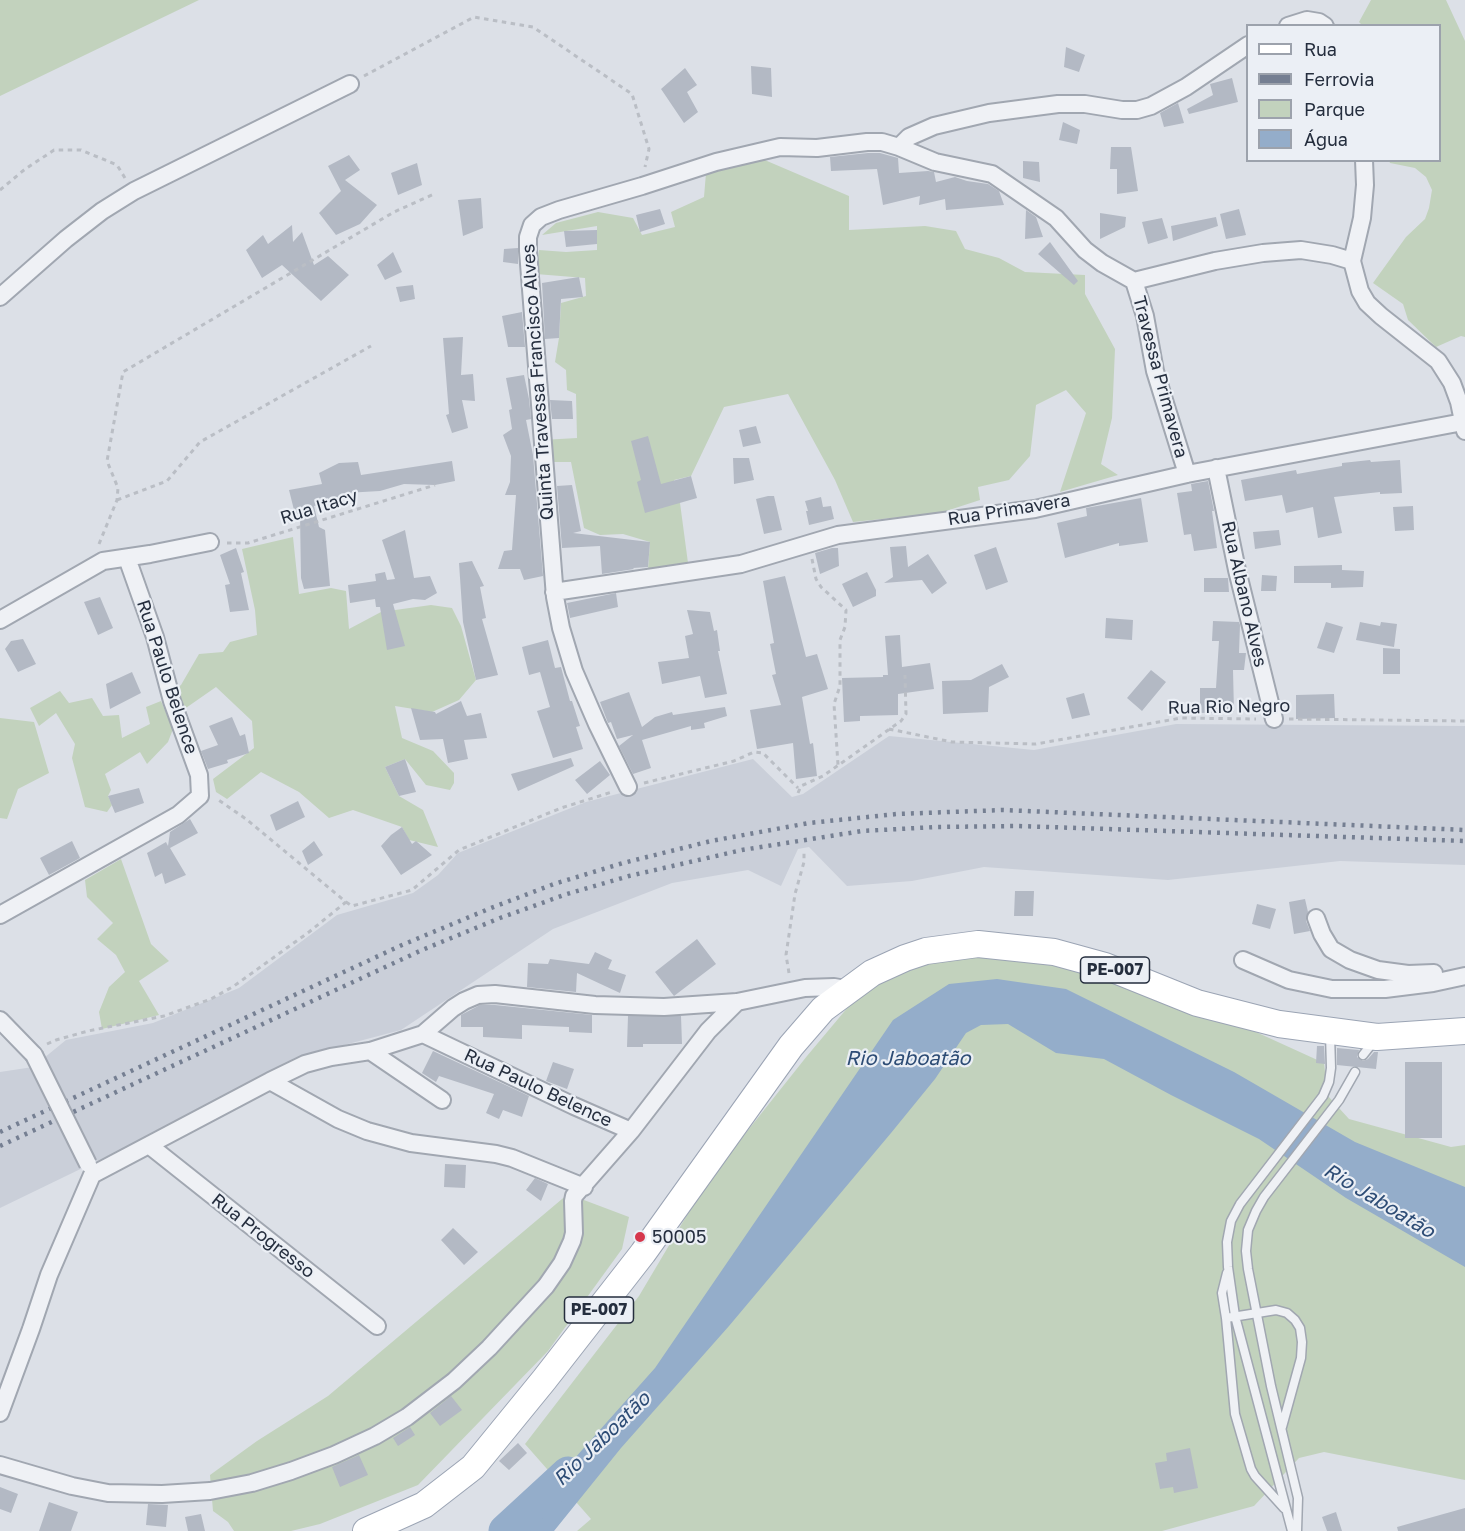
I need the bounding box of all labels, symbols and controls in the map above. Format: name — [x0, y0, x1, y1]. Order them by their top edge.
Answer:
legend — [1246, 24, 1441, 162]
text: Rua — [1304, 38, 1337, 60]
text: Ferrovia — [1304, 68, 1374, 90]
text: Parque — [1304, 98, 1365, 120]
text: Água — [1304, 128, 1348, 150]
street label: Quinta Travessa Francisco Alves — [518, 243, 558, 521]
street label: Travessa Primavera — [1128, 294, 1192, 460]
street label: Rua Itacy — [278, 485, 360, 529]
street label: Rua Primavera — [946, 490, 1072, 530]
street label: Rua Albano Alves — [1217, 519, 1271, 669]
street label: Rua Paulo Belence — [132, 597, 202, 757]
street label: Rua Rio Negro — [1168, 695, 1290, 719]
road number: PE-007 — [1080, 957, 1150, 983]
street label: Rua Paulo Belence — [461, 1044, 615, 1132]
water label: Rio Jaboatão — [845, 1047, 971, 1071]
water label: Rio Jaboatão — [1319, 1159, 1439, 1243]
street label: Rua Progresso — [207, 1189, 319, 1283]
place label: 50005 — [652, 1226, 706, 1248]
marker: 50005 — [633, 1230, 647, 1244]
road number: PE-007 — [564, 1297, 634, 1323]
water label: Rio Jaboatão — [549, 1387, 655, 1491]

